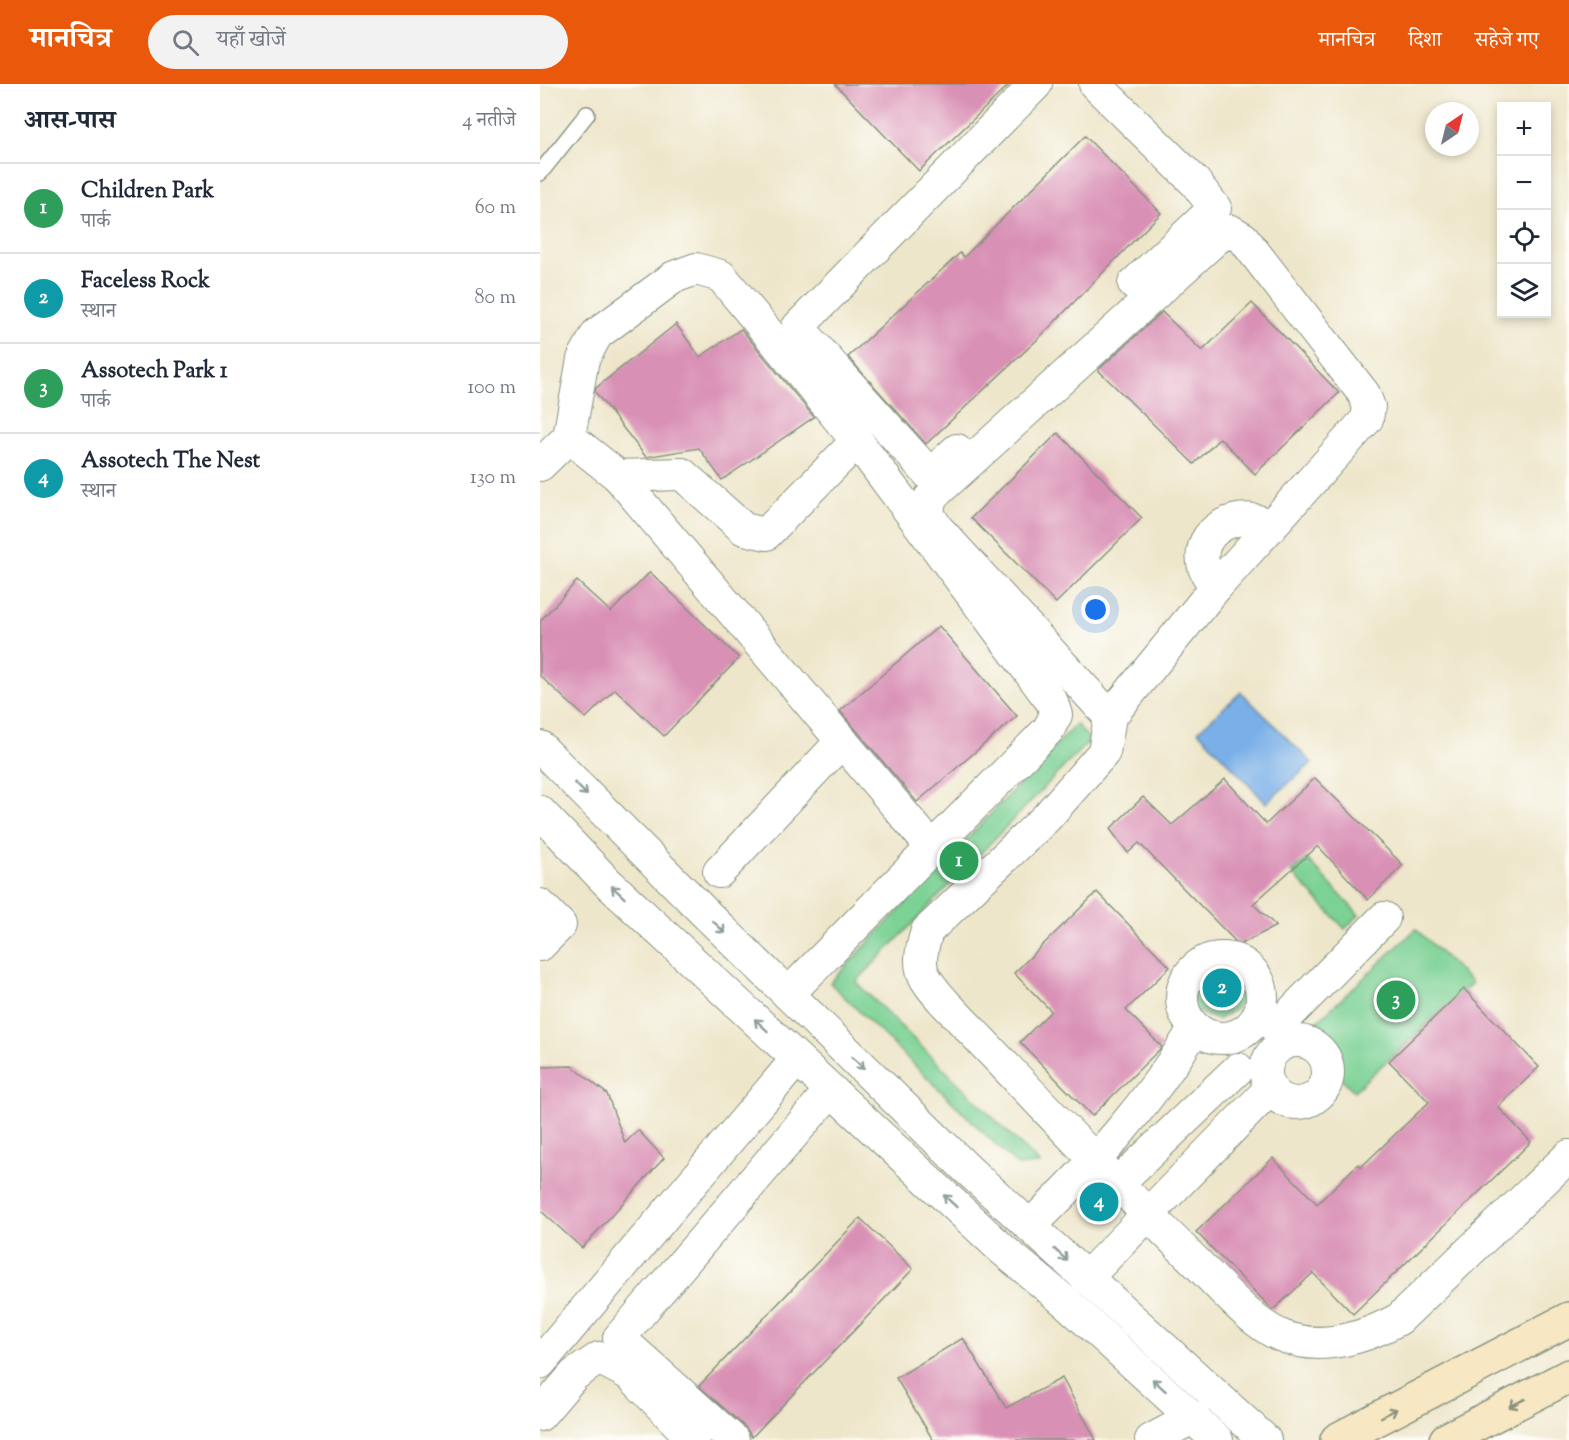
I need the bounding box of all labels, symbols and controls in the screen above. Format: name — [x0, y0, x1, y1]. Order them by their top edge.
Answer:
search box — [148, 15, 568, 69]
text: मानचित्र — [30, 20, 112, 60]
text: यहाँ खोजें — [217, 25, 286, 57]
icon: search — [169, 26, 202, 59]
text: मानचित्र — [1318, 26, 1375, 56]
text: दिशा — [1408, 26, 1442, 56]
text: सहेजे गए — [1475, 26, 1539, 56]
north arrow — [1425, 102, 1479, 156]
map controls — [1497, 102, 1551, 318]
button: + — [1497, 102, 1551, 156]
text: आस-पास — [24, 103, 116, 140]
text: 4 नतीजे — [462, 107, 516, 136]
button: − — [1497, 156, 1551, 210]
text: Children Park — [81, 176, 214, 208]
text: 1 — [40, 194, 47, 223]
text: 60 m — [475, 194, 516, 223]
text: पार्क — [81, 208, 110, 237]
button: locate — [1497, 210, 1551, 264]
button: layers — [1497, 264, 1551, 318]
text: Faceless Rock — [81, 266, 210, 298]
text: 2 — [39, 284, 48, 313]
text: 80 m — [475, 284, 516, 313]
text: स्थान — [81, 298, 116, 327]
text: Assotech Park 1 — [81, 356, 228, 388]
text: 3 — [39, 374, 48, 403]
text: 100 m — [467, 374, 516, 403]
text: पार्क — [81, 388, 110, 417]
text: Assotech The Nest — [81, 446, 260, 478]
text: 4 — [38, 464, 49, 493]
text: 130 m — [470, 464, 516, 493]
text: स्थान — [81, 478, 116, 507]
your location — [1081, 595, 1110, 624]
one-way arrow — [574, 781, 589, 796]
pin: 1 — [940, 838, 978, 884]
one-way arrow — [611, 886, 626, 900]
one-way arrow — [711, 919, 726, 934]
pin: 2 — [1202, 966, 1242, 1010]
pin: 3 — [1376, 978, 1416, 1022]
one-way arrow — [754, 1018, 769, 1032]
one-way arrow — [851, 1056, 866, 1070]
pin: 4 — [1080, 1180, 1118, 1224]
one-way arrow — [943, 1194, 958, 1208]
one-way arrow — [1053, 1248, 1068, 1262]
one-way arrow — [1152, 1378, 1167, 1392]
one-way arrow — [1509, 1397, 1526, 1409]
one-way arrow — [1380, 1407, 1397, 1419]

